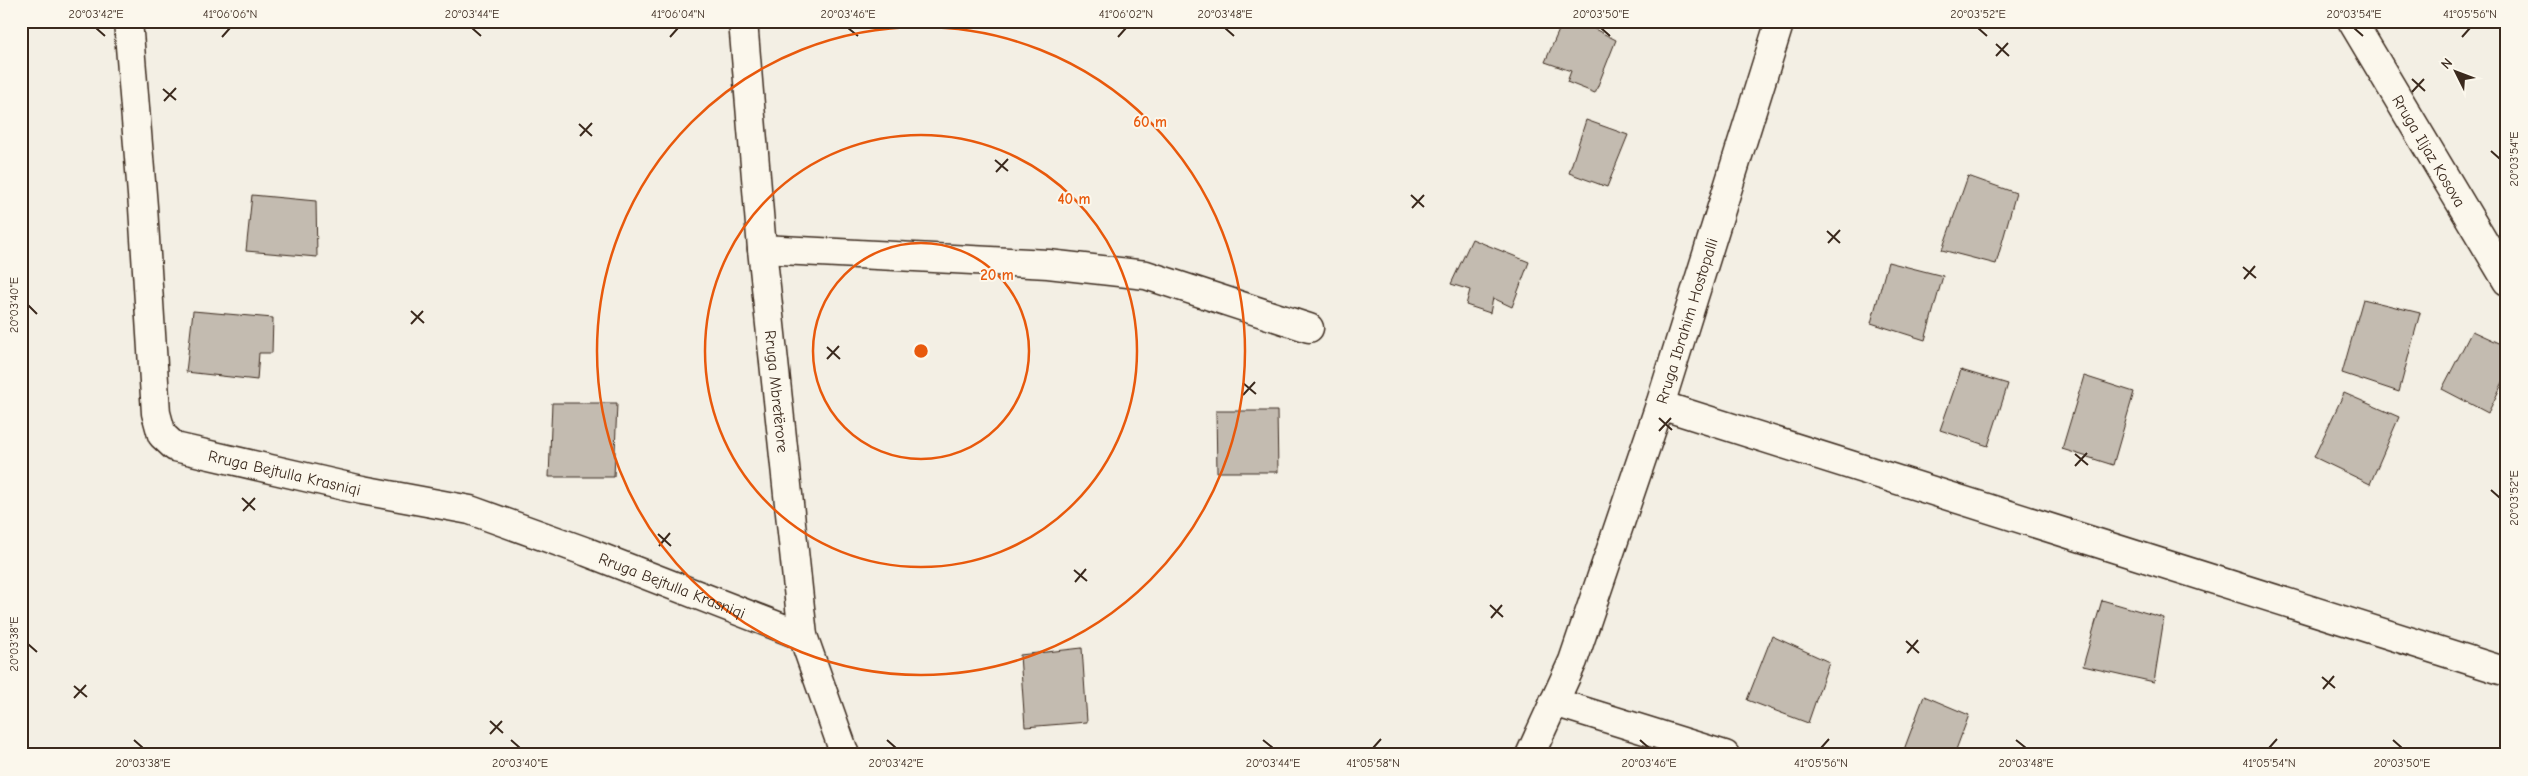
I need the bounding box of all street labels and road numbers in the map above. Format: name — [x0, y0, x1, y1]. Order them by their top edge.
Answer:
street label: Rruga Iljaz Kosova — [2388, 92, 2469, 210]
street label: Rruga Ibrahim Hostopalli — [1653, 236, 1722, 406]
street label: Rruga Mbretërore — [761, 329, 792, 454]
street label: Rruga Bejtulla Krasniqi — [206, 447, 362, 499]
street label: Rruga Bejtulla Krasniqi — [596, 549, 748, 623]

